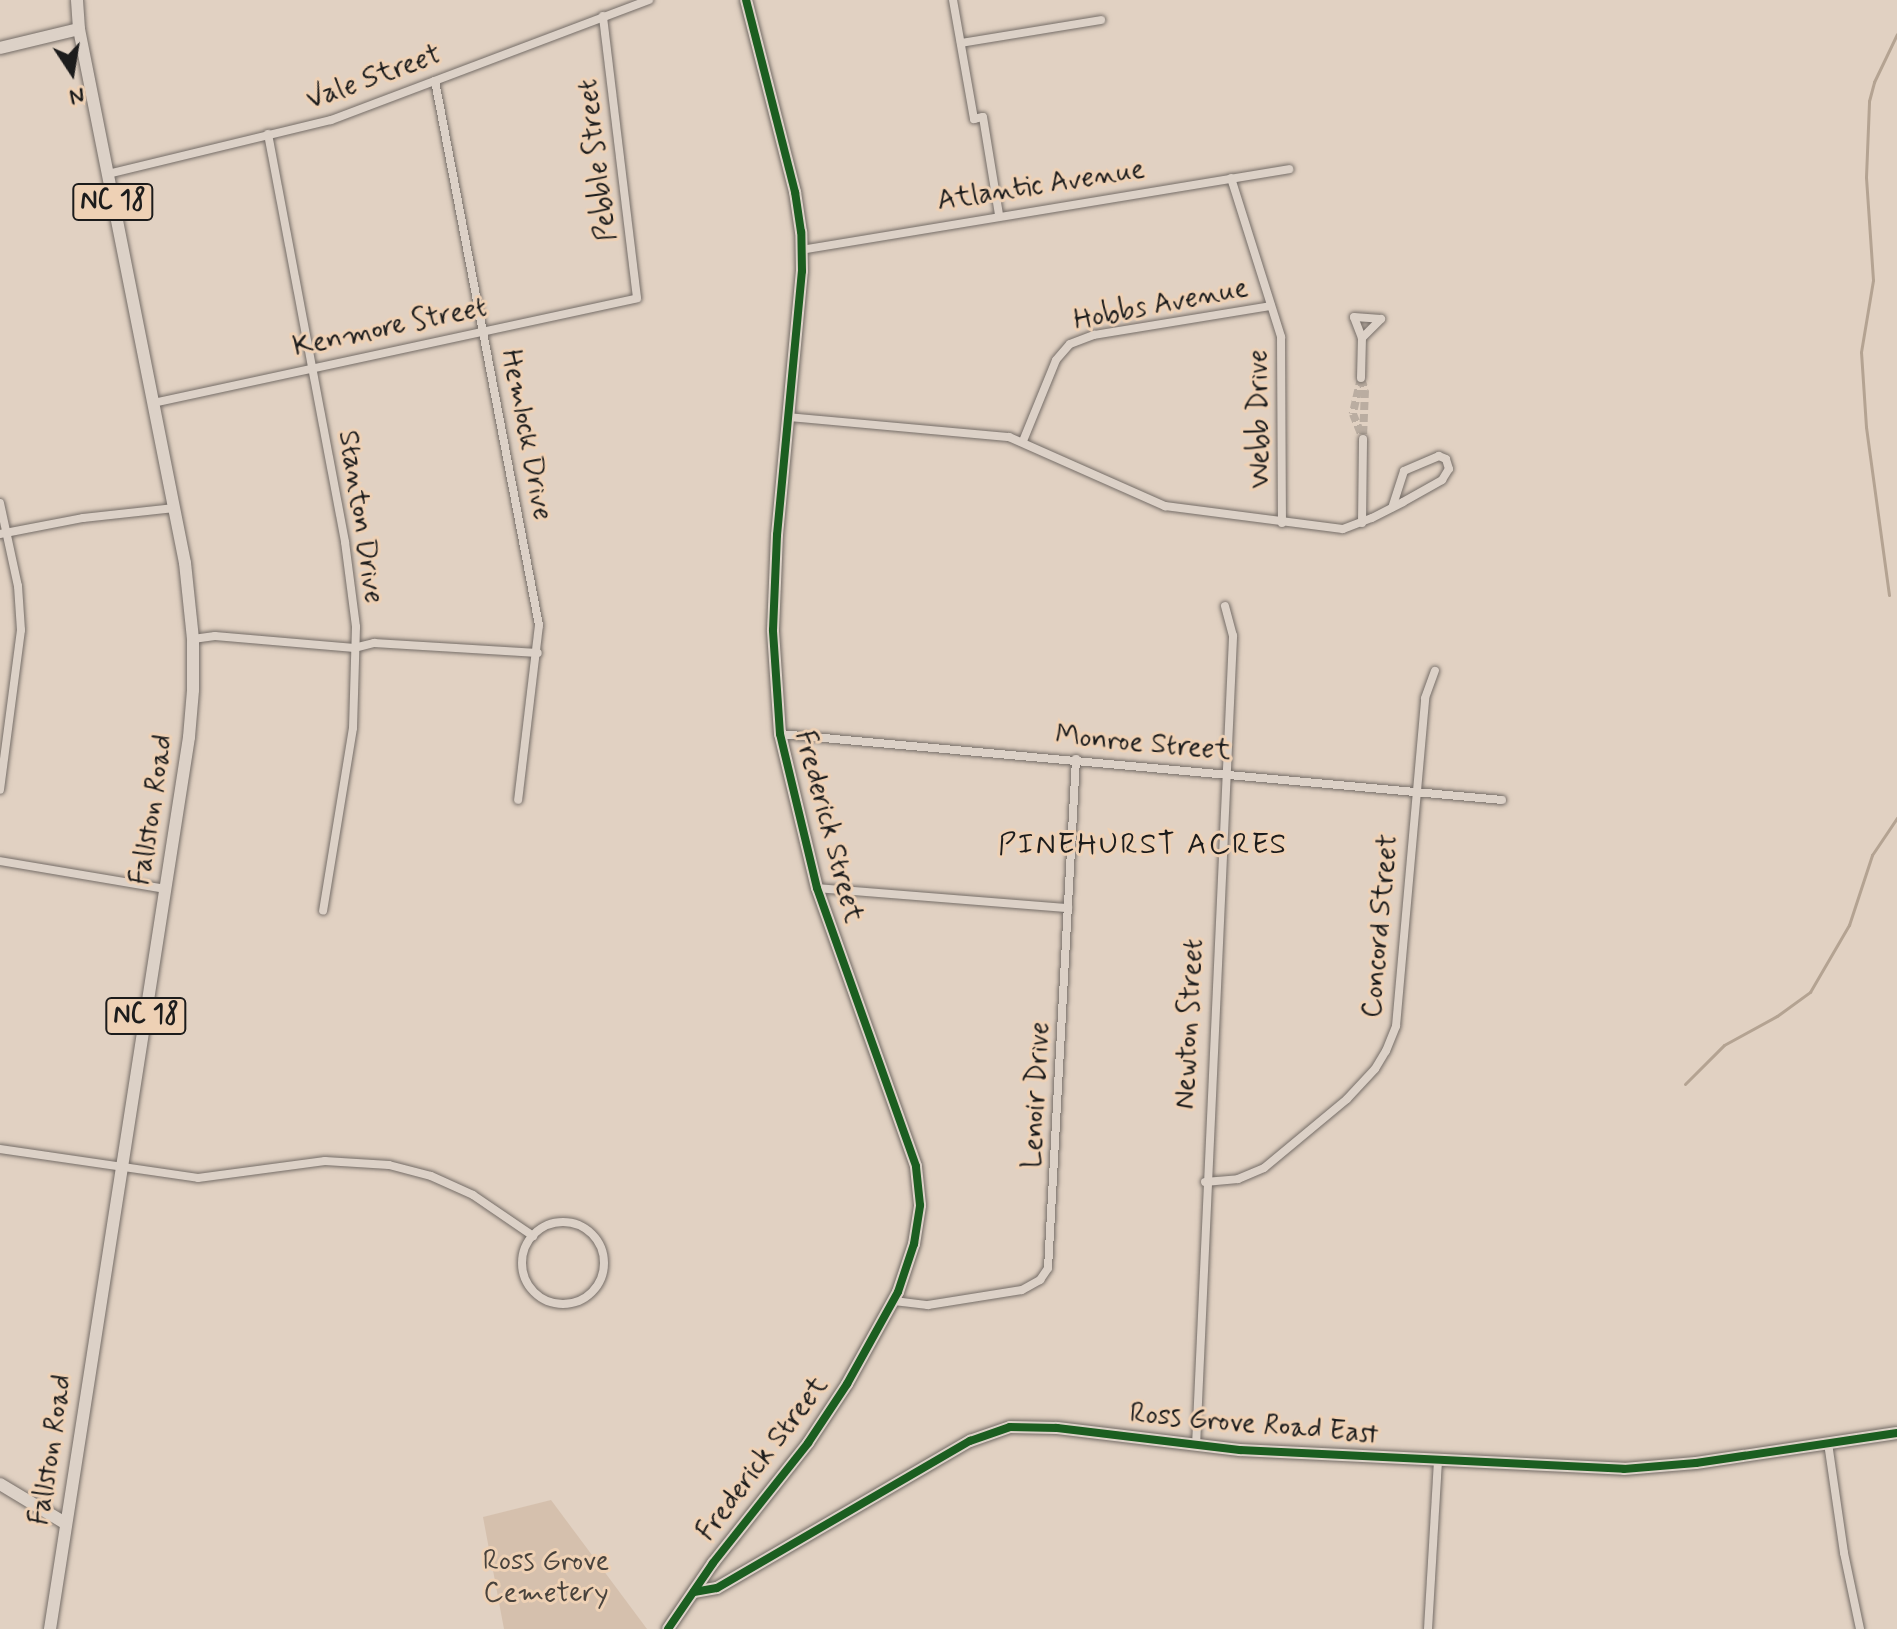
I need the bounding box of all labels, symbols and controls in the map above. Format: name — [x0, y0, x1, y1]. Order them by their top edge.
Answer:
north arrow — [32, 32, 112, 112]
street label: Vale Street — [303, 38, 445, 118]
street label: Pebble Street — [571, 75, 625, 245]
text: N — [67, 80, 87, 111]
street label: Atlantic Avenue — [939, 154, 1143, 218]
road number: NC 18 — [71, 180, 155, 224]
street label: Hobbs Avenue — [1075, 272, 1247, 338]
street label: Kenmore Street — [288, 291, 492, 365]
street label: Hemlock Drive — [493, 348, 559, 522]
street label: Webb Drive — [1242, 349, 1278, 489]
street label: Stanton Drive — [330, 429, 390, 605]
street label: Monroe Street — [1054, 720, 1232, 768]
street label: Frederick Street — [786, 727, 870, 927]
street label: Fallston Road — [125, 734, 181, 886]
district label: PINEHURST ACRES — [994, 827, 1292, 863]
street label: Concord Street — [1356, 833, 1406, 1019]
street label: Newton Street — [1169, 936, 1211, 1112]
road number: NC 18 — [104, 994, 188, 1038]
street label: Lenoir Drive — [1016, 1021, 1058, 1169]
street label: Frederick Street — [690, 1370, 836, 1548]
street label: Fallston Road — [24, 1374, 80, 1526]
street label: Ross Grove Road East — [1130, 1398, 1378, 1452]
park label: Ross Grove Cemetery — [483, 1545, 609, 1611]

